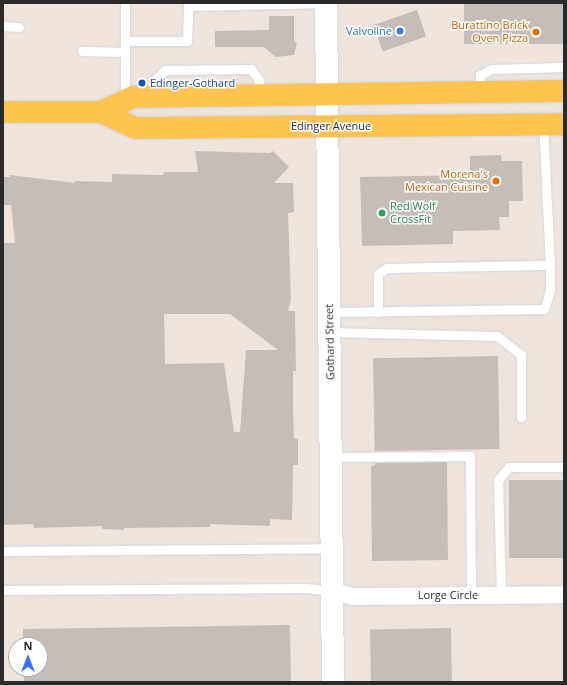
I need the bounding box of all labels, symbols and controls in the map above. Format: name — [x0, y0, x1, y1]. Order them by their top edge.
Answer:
place label: Burattino Brick Oven Pizza — [451, 19, 528, 45]
place label: Valvoline — [346, 24, 392, 38]
marker: Valvoline — [395, 26, 405, 36]
marker: Burattino Brick Oven Pizza — [531, 27, 541, 37]
place label: Edinger-Gothard — [150, 76, 235, 90]
marker: Edinger-Gothard — [137, 78, 147, 88]
street label: Edinger Avenue — [291, 119, 371, 133]
place label: Morena's Mexican Cuisine — [405, 168, 488, 194]
marker: Morena's Mexican Cuisine — [491, 176, 501, 186]
place label: Red Wolf CrossFit — [390, 200, 436, 226]
marker: Red Wolf CrossFit — [377, 208, 387, 218]
street label: Gothard Street — [323, 304, 337, 380]
street label: Lorge Circle — [418, 588, 478, 602]
north arrow — [8, 637, 48, 677]
text: N — [24, 638, 32, 653]

